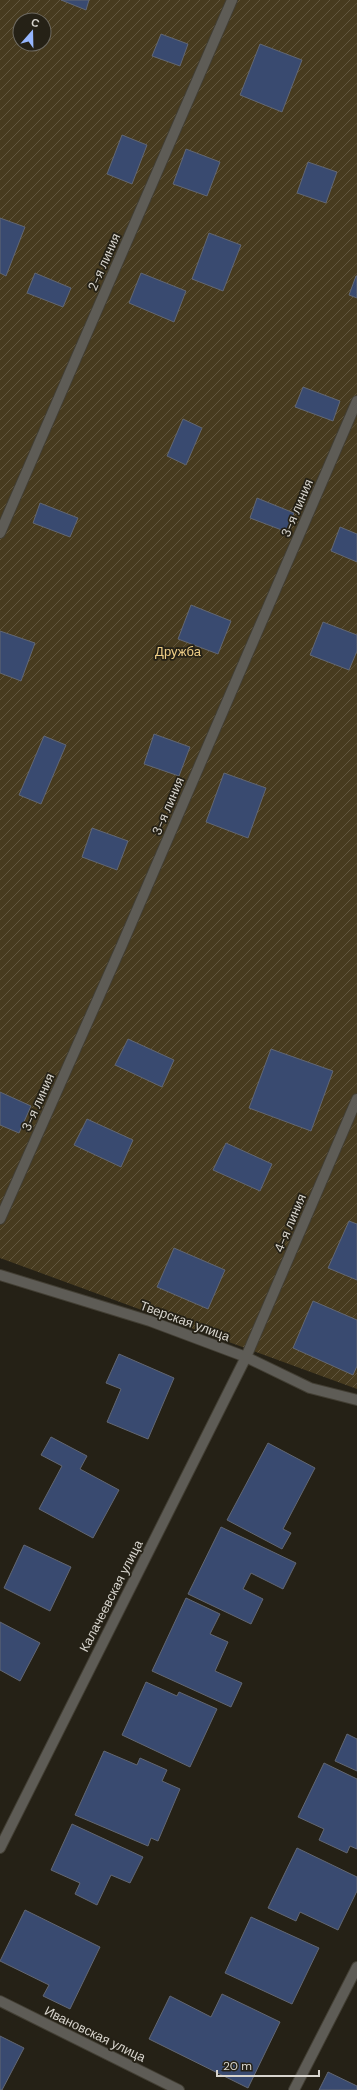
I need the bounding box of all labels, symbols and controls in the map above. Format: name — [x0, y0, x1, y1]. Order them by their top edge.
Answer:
north arrow — [12, 12, 52, 52]
text: С — [29, 15, 42, 31]
street label: 2-я линия — [84, 231, 124, 293]
street label: 3-я линия — [277, 476, 317, 540]
park label: Дружба — [155, 643, 202, 660]
street label: 3-я линия — [148, 774, 188, 838]
street label: 3-я линия — [18, 1070, 58, 1134]
street label: 4-я линия — [270, 1191, 310, 1255]
street label: Тверская улица — [138, 1297, 233, 1345]
street label: Калачеевская улица — [75, 1537, 147, 1655]
street label: Ивановская улица — [42, 2002, 149, 2066]
scale bar — [217, 2052, 319, 2078]
text: 20 m — [223, 2058, 252, 2074]

